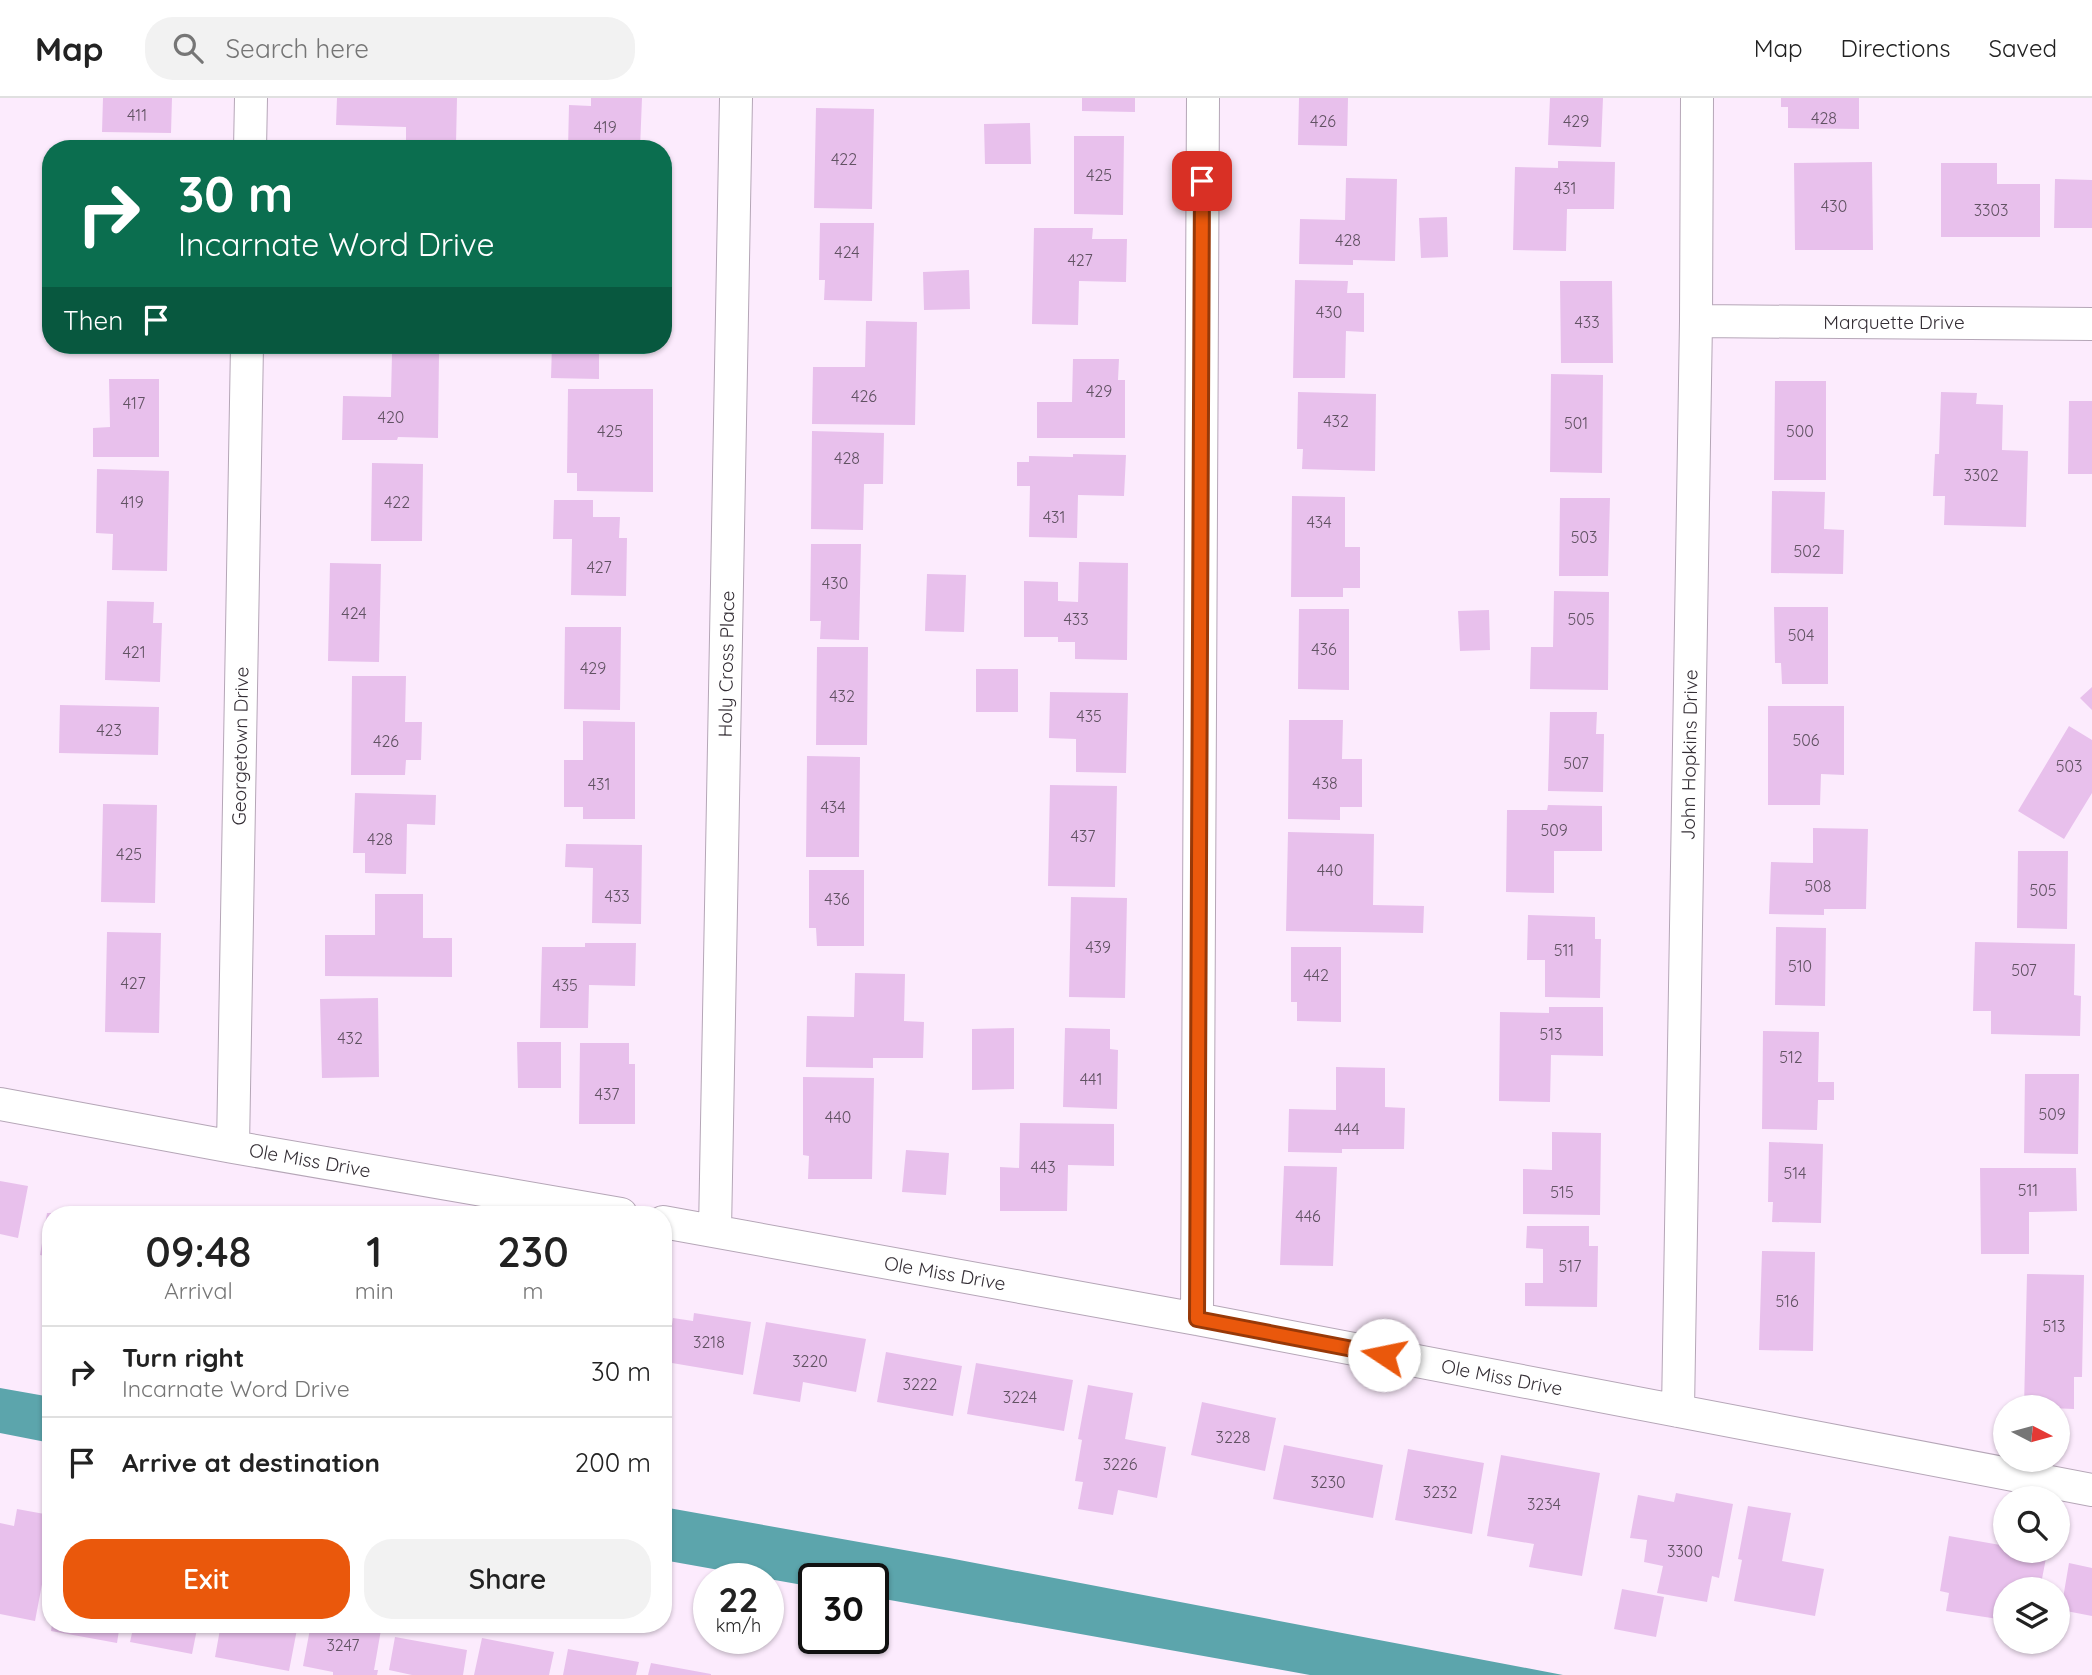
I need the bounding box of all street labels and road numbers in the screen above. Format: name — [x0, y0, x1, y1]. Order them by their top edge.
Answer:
street label: Marquette Drive — [1823, 310, 1965, 334]
street label: Holy Cross Place — [713, 590, 739, 738]
street label: Georgetown Drive — [227, 666, 253, 826]
street label: John Hopkins Drive — [1676, 669, 1702, 841]
street label: Ole Miss Drive — [247, 1137, 373, 1183]
street label: Ole Miss Drive — [882, 1250, 1008, 1296]
street label: Ole Miss Drive — [1439, 1353, 1565, 1401]

